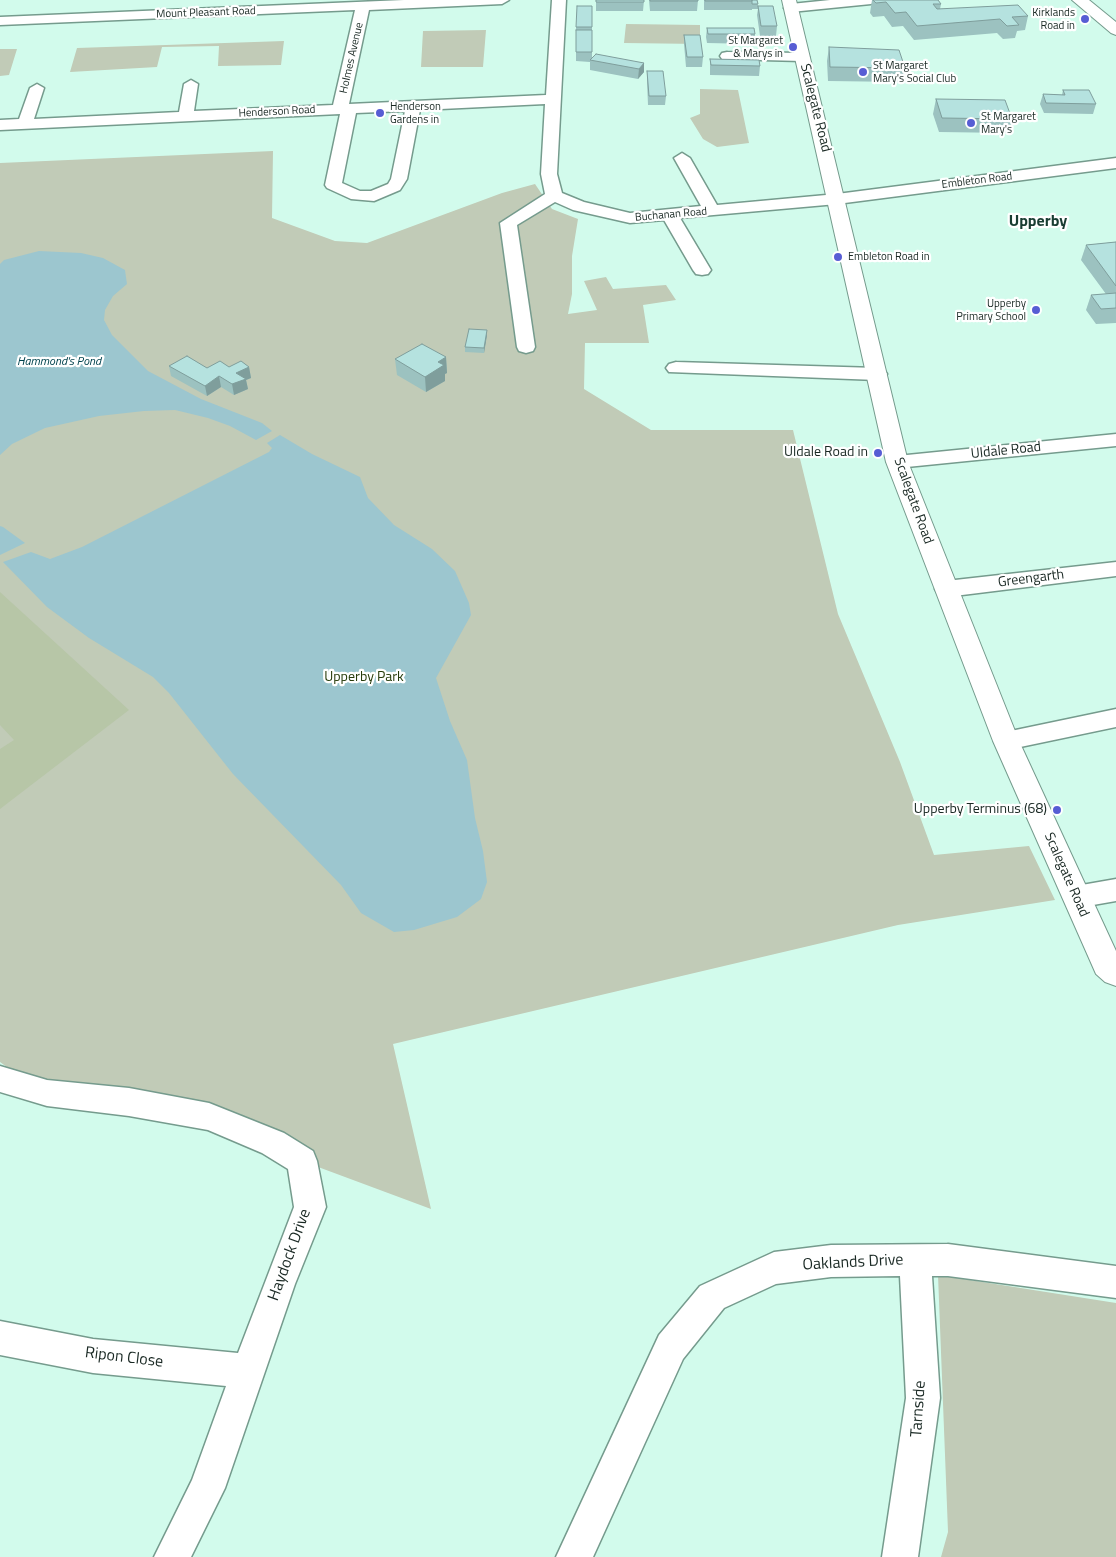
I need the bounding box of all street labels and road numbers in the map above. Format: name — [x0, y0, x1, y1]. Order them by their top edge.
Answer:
street label: Mount Pleasant Road — [156, 5, 256, 21]
street label: Holmes Avenue — [337, 21, 367, 95]
street label: Scalegate Road — [796, 62, 834, 154]
street label: Henderson Road — [238, 103, 316, 121]
street label: Embleton Road — [941, 170, 1013, 192]
street label: Buchanan Road — [634, 205, 708, 225]
street label: Uldale Road — [970, 439, 1042, 463]
street label: Scalegate Road — [890, 456, 936, 546]
street label: Greengarth — [997, 567, 1065, 591]
street label: Scalegate Road — [1040, 830, 1092, 920]
street label: Haydock Drive — [264, 1206, 316, 1304]
street label: Oaklands Drive — [802, 1251, 904, 1275]
street label: Ripon Close — [84, 1344, 164, 1372]
street label: Tarnside — [907, 1380, 931, 1438]

